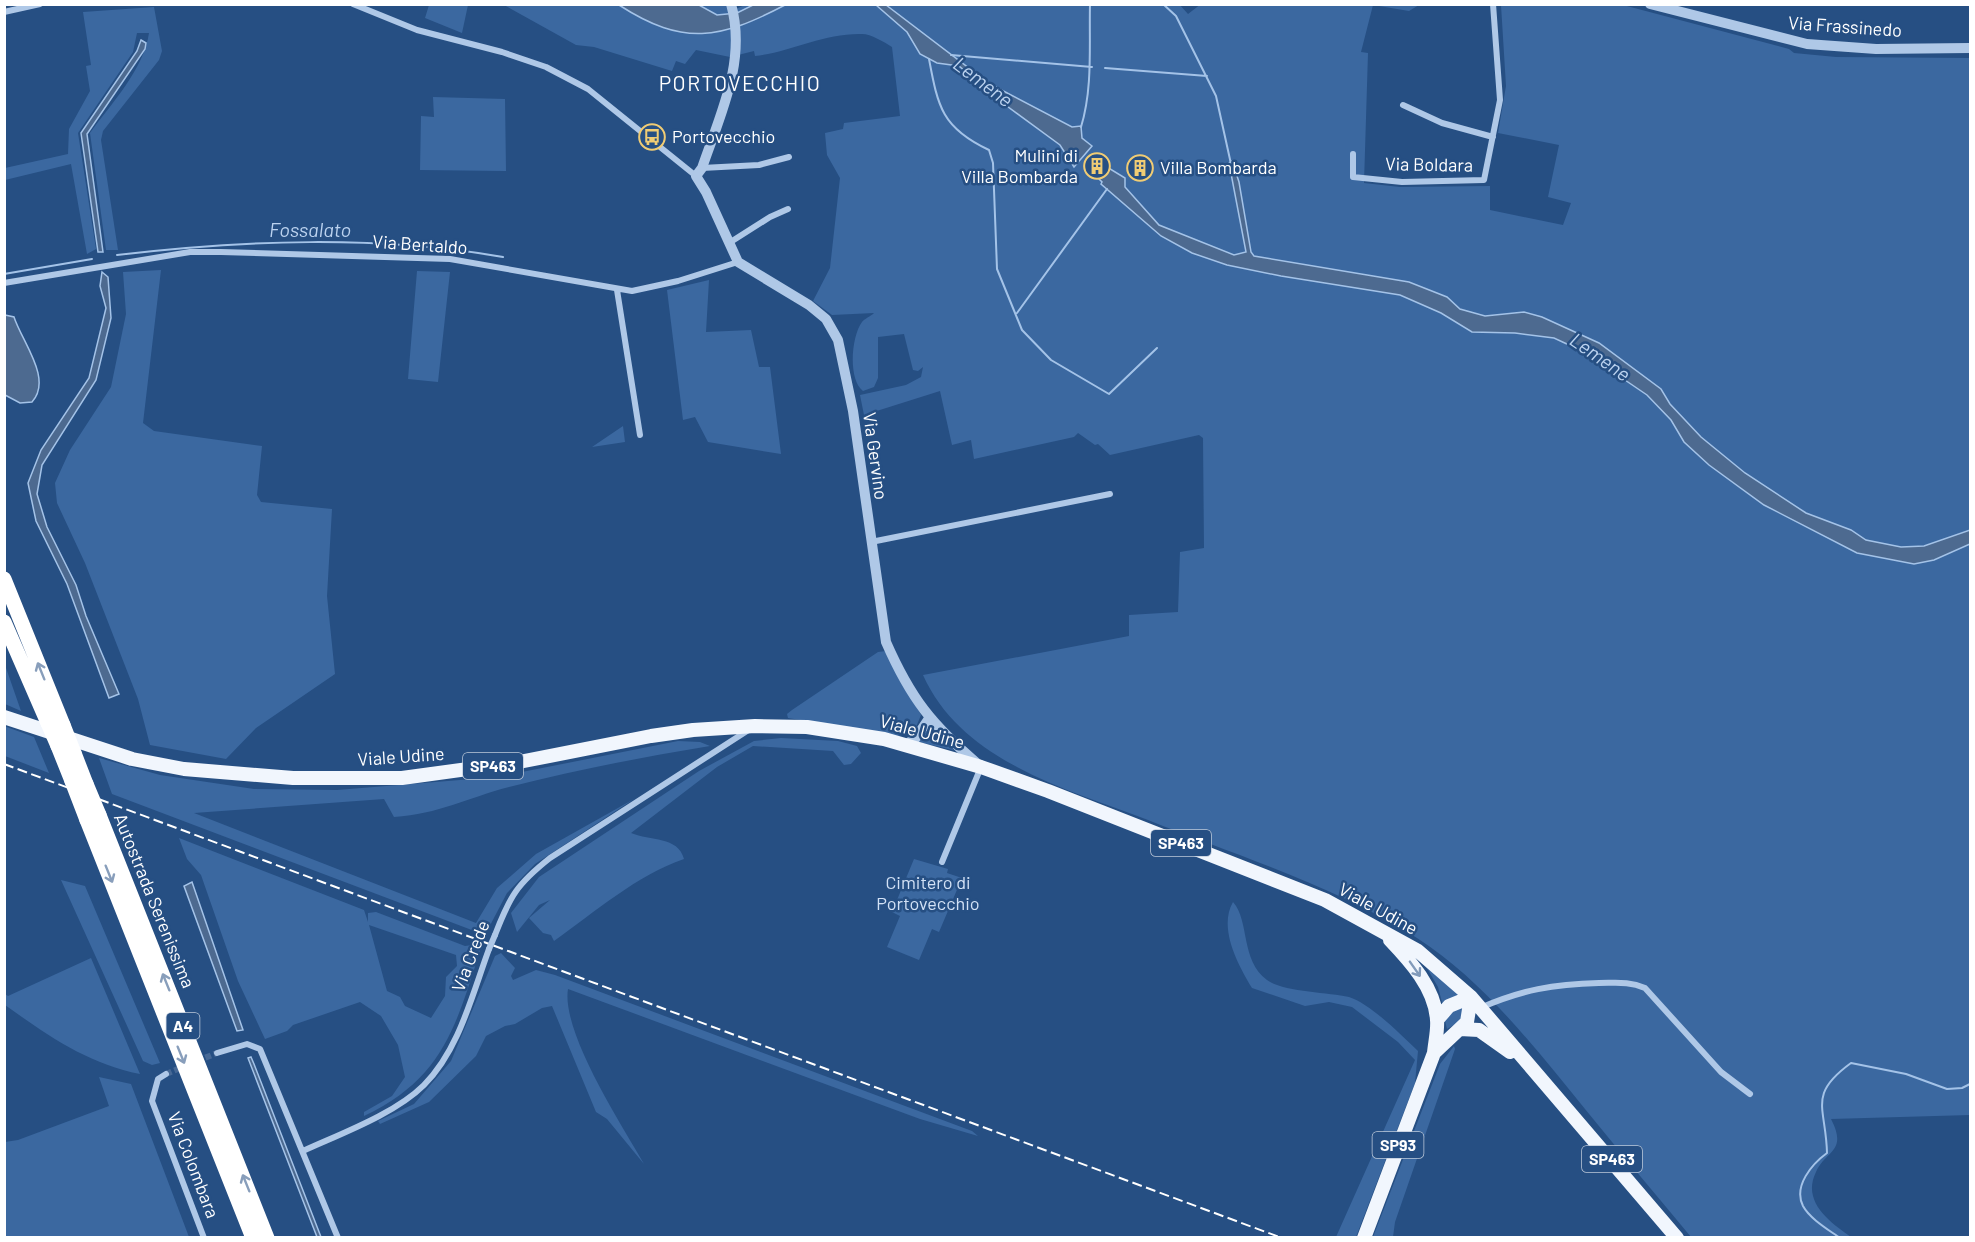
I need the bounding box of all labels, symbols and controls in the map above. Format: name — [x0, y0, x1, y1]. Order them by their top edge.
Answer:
street label: Via Frassinedo — [1787, 11, 1903, 41]
water label: Lemene — [949, 51, 1018, 111]
district label: PORTOVECCHIO — [659, 70, 821, 95]
bus stop icon: Portovecchio — [637, 122, 667, 152]
place label: Portovecchio — [672, 125, 775, 147]
place label: Mulini di Villa Bombarda — [961, 144, 1078, 187]
building icon: Mulini di Villa Bombarda — [1082, 151, 1112, 181]
street label: Via Boldara — [1385, 152, 1473, 176]
building icon: Villa Bombarda — [1125, 153, 1155, 183]
place label: Villa Bombarda — [1160, 156, 1277, 178]
water label: Fossalato — [269, 217, 351, 241]
street label: Via Bertaldo — [372, 230, 468, 258]
water label: Lemene — [1566, 327, 1635, 386]
street label: Via Gervino — [859, 411, 893, 501]
one-way arrow — [35, 662, 46, 681]
street label: Viale Udine — [877, 709, 967, 753]
street label: Viale Udine — [357, 742, 445, 770]
road number: SP463 — [463, 753, 523, 779]
street label: Autostrada Serenissima — [110, 810, 200, 991]
road number: SP463 — [1151, 830, 1211, 856]
one-way arrow — [104, 864, 115, 883]
park label: Cimitero di Portovecchio — [876, 871, 980, 914]
street label: Viale Udine — [1335, 877, 1422, 939]
street label: Via Crede — [446, 917, 494, 994]
one-way arrow — [1409, 961, 1421, 977]
one-way arrow — [160, 974, 171, 992]
road number: A4 — [166, 1013, 200, 1039]
one-way arrow — [176, 1046, 187, 1064]
street label: Via Colombara — [164, 1108, 224, 1221]
road number: SP93 — [1372, 1132, 1424, 1158]
road number: SP463 — [1582, 1146, 1642, 1172]
one-way arrow — [240, 1174, 251, 1193]

